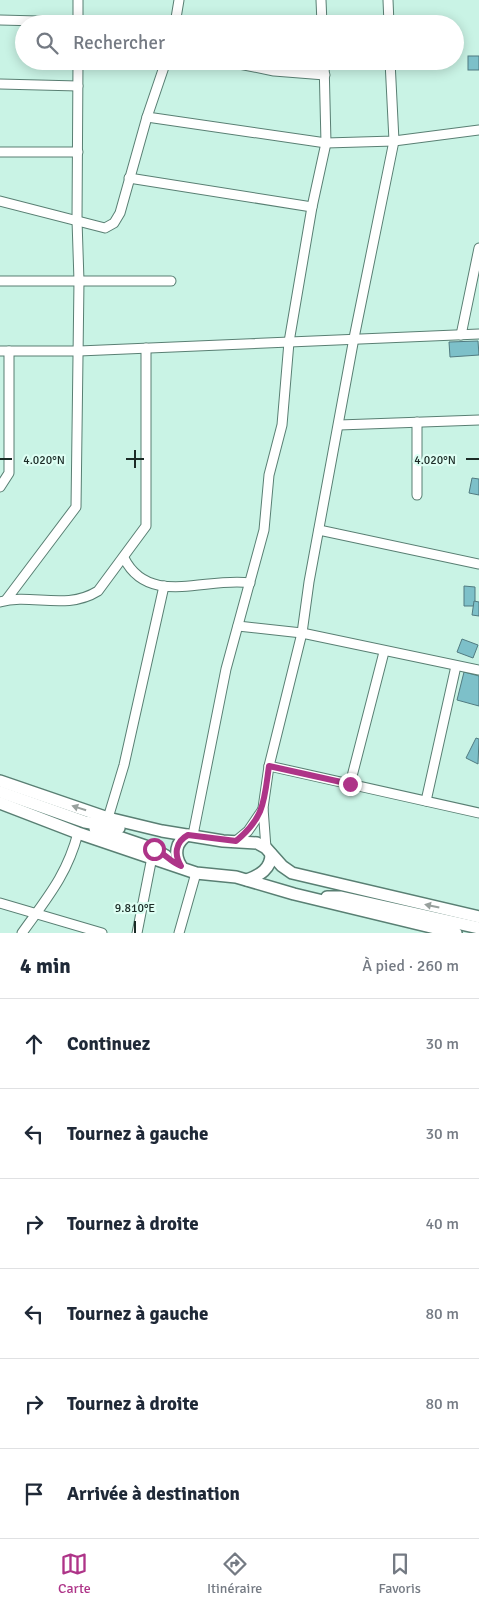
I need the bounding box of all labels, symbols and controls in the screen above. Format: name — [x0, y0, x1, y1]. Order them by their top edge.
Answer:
search box — [15, 15, 464, 70]
icon: search — [33, 29, 61, 57]
text: Rechercher — [73, 31, 165, 55]
text: 4.020°N — [23, 453, 65, 468]
text: 4.020°N — [414, 453, 456, 468]
route end — [339, 773, 362, 796]
one-way arrow — [71, 804, 86, 812]
route start — [143, 838, 166, 861]
text: 9.810°E — [115, 901, 155, 916]
one-way arrow — [424, 902, 439, 910]
text: 4 min — [20, 953, 71, 979]
text: À pied · 260 m — [362, 956, 459, 976]
icon: ahead — [20, 1030, 48, 1058]
text: Continuez — [67, 1032, 150, 1056]
text: 30 m — [425, 1034, 459, 1054]
icon: left — [20, 1120, 48, 1148]
text: Tournez à gauche — [67, 1122, 208, 1146]
text: 30 m — [425, 1124, 459, 1144]
icon: right — [20, 1210, 48, 1238]
text: Tournez à droite — [67, 1212, 199, 1236]
text: 40 m — [425, 1214, 459, 1234]
icon: left — [20, 1300, 48, 1328]
text: Tournez à gauche — [67, 1302, 208, 1326]
text: 80 m — [425, 1304, 459, 1324]
icon: right — [20, 1390, 48, 1418]
text: Tournez à droite — [67, 1392, 199, 1416]
text: 80 m — [425, 1394, 459, 1414]
icon: arrive — [20, 1480, 48, 1508]
text: Arrivée à destination — [67, 1482, 240, 1506]
tab: Carte — [58, 1550, 91, 1597]
tab: Itinéraire — [207, 1550, 262, 1597]
tab: Favoris — [378, 1550, 421, 1597]

